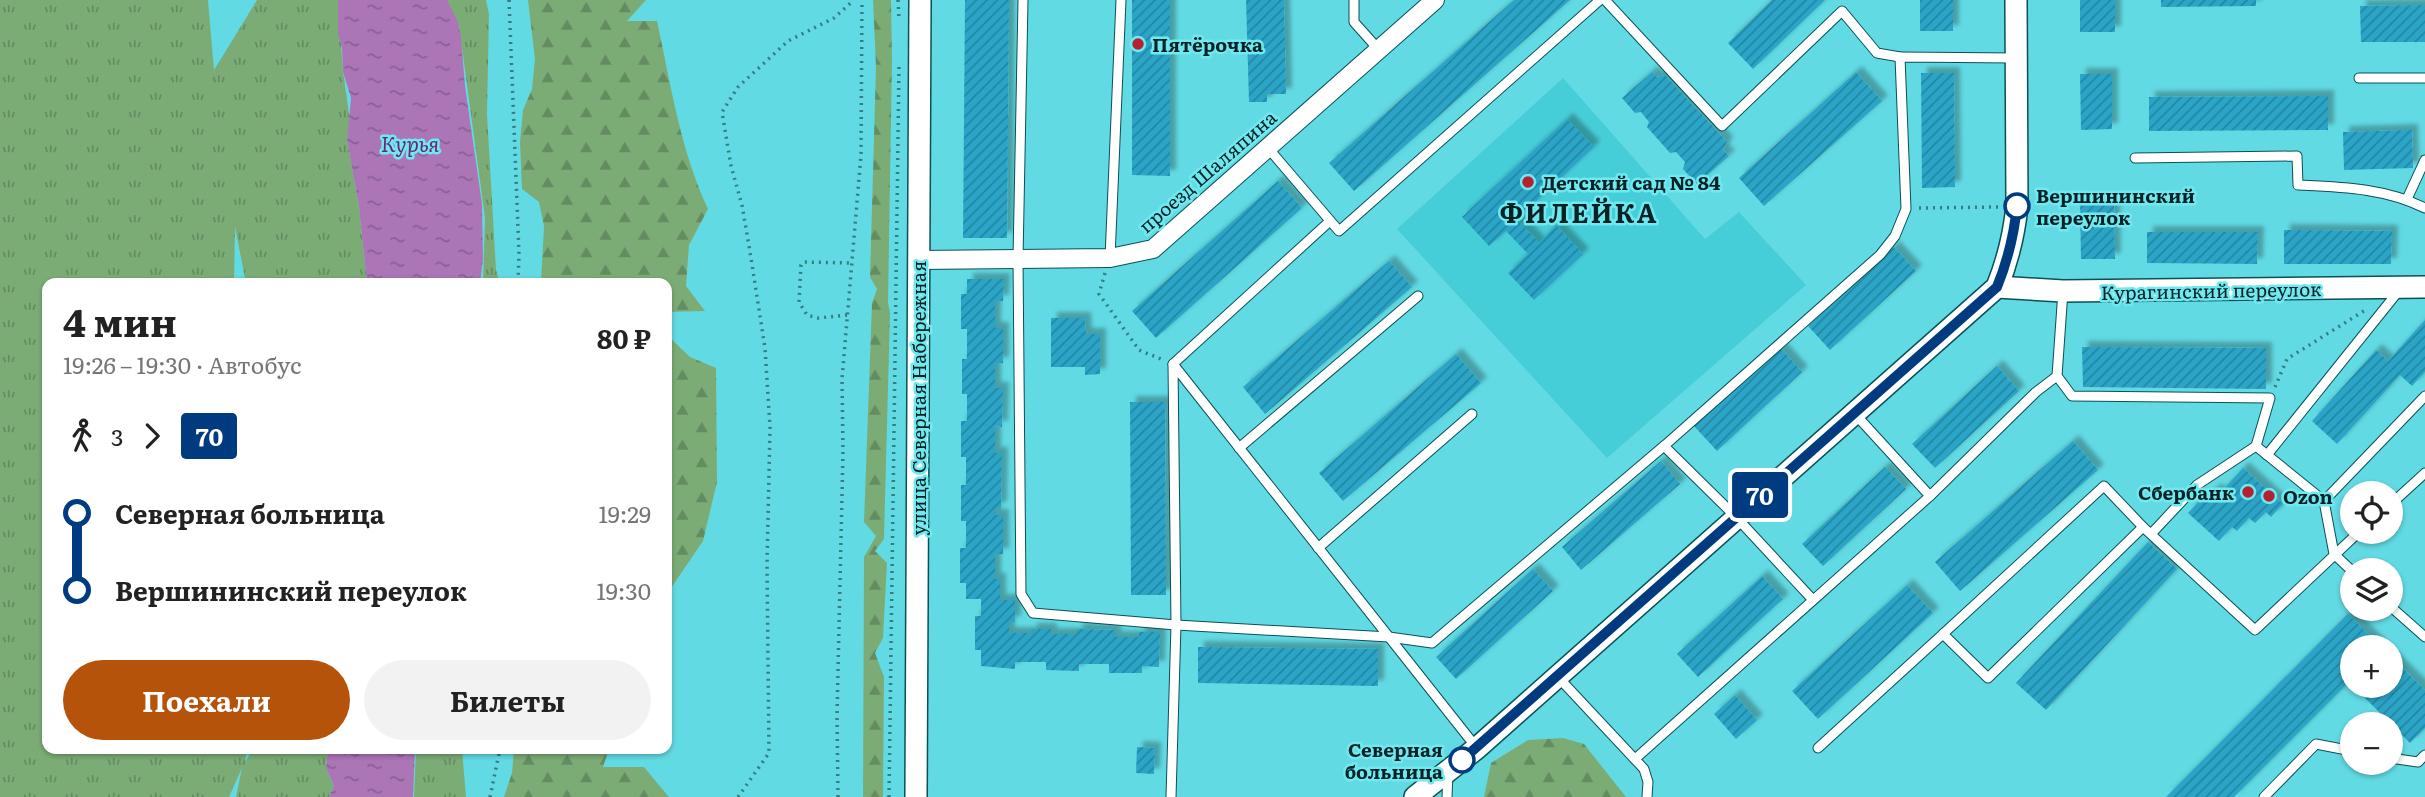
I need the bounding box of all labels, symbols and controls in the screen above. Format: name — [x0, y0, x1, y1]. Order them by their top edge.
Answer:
place label: Пятёрочка — [1152, 30, 1263, 58]
marker: Пятёрочка — [1130, 36, 1146, 52]
street label: проезд Шаляпина — [1132, 103, 1283, 239]
water label: Курья — [381, 127, 439, 158]
place label: Детский сад № 84 — [1542, 168, 1721, 196]
marker: Детский сад № 84 — [1520, 174, 1536, 190]
place label: Вершининский переулок — [2036, 181, 2195, 231]
district label: ФИЛЕЙКА — [1500, 192, 1658, 231]
marker: Вершининский переулок — [2004, 193, 2030, 219]
street label: улица Северная Набережная — [904, 261, 932, 535]
street label: Курагинский переулок — [2100, 274, 2322, 306]
text: 4 мин — [63, 292, 177, 349]
text: 80 ₽ — [597, 318, 651, 357]
text: 19:26 – 19:30 · Автобус — [63, 347, 302, 381]
icon: walk — [63, 417, 101, 455]
icon: forward — [133, 417, 171, 455]
text: 70 — [195, 418, 223, 453]
text: 3 — [111, 419, 123, 453]
line badge: 70 — [1728, 472, 1792, 518]
text: 70 — [1746, 477, 1774, 512]
place label: Сбербанк — [2138, 478, 2235, 506]
map controls — [2340, 481, 2403, 775]
button: locate — [2340, 481, 2403, 544]
place label: Ozon — [2283, 482, 2333, 510]
marker: Сбербанк — [2240, 484, 2256, 500]
marker: Ozon — [2261, 488, 2277, 504]
text: Северная больница — [115, 493, 385, 532]
text: 19:29 — [598, 496, 651, 530]
button: layers — [2340, 558, 2403, 621]
text: Вершининский переулок — [115, 570, 467, 609]
text: 19:30 — [596, 573, 651, 607]
button: + — [2340, 635, 2403, 698]
button: Поехали — [63, 660, 350, 740]
button: Билеты — [364, 660, 651, 740]
button: − — [2340, 712, 2403, 775]
place label: Северная больница — [1345, 735, 1443, 785]
marker: Северная больница — [1449, 747, 1475, 773]

